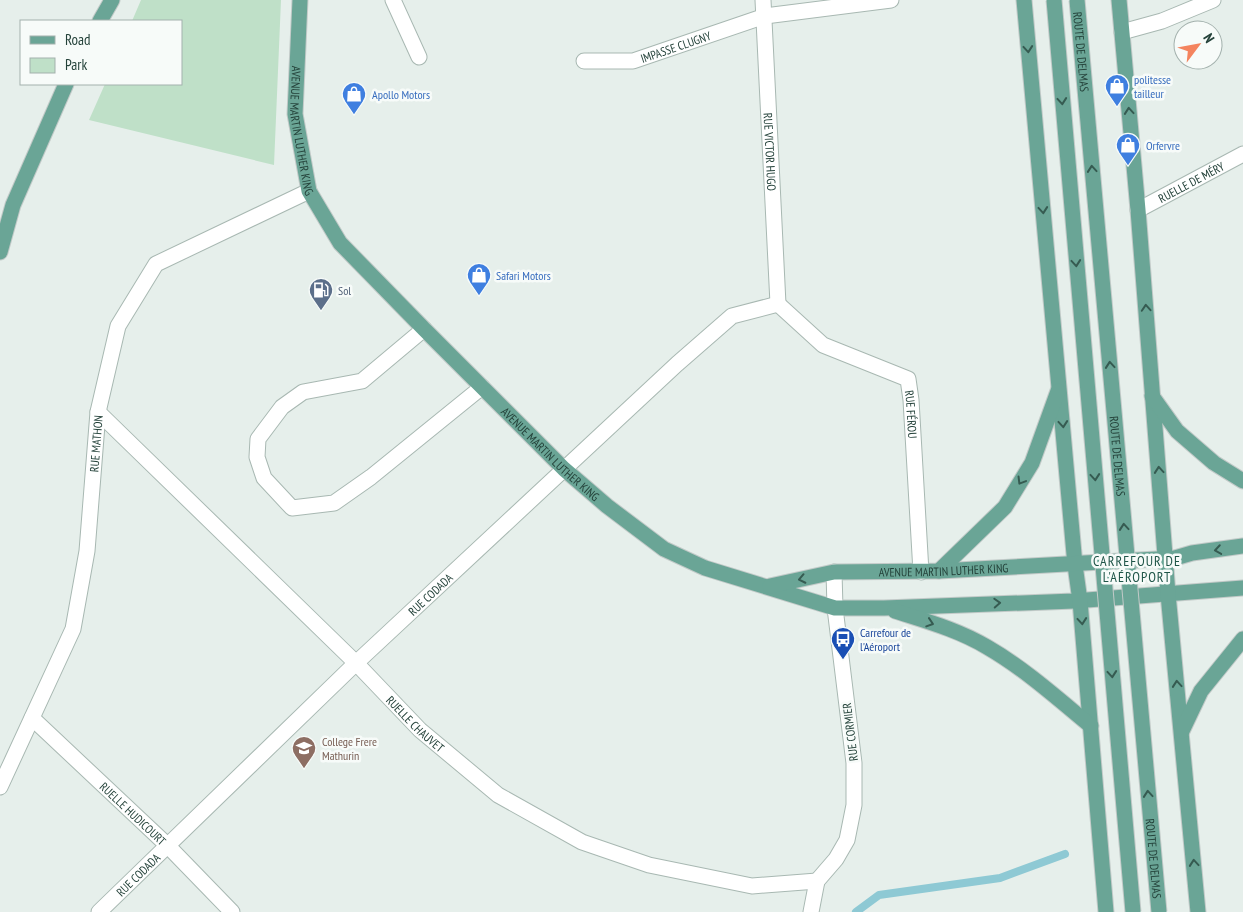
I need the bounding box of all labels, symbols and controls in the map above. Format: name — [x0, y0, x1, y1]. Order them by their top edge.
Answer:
street label: ROUTE DE DELMAS — [1071, 11, 1093, 92]
legend — [20, 20, 182, 85]
north arrow — [1173, 20, 1223, 70]
street label: IMPASSE CLUGNY — [638, 27, 713, 65]
text: Road — [65, 30, 91, 49]
text: N — [1199, 30, 1219, 46]
one-way arrow — [1022, 45, 1033, 53]
text: Park — [65, 55, 87, 74]
street label: AVENUE MARTIN LUTHER KING — [287, 66, 317, 198]
place label: politesse tailleur — [1134, 72, 1171, 101]
shop icon: politesse tailleur — [1104, 73, 1130, 107]
shop icon: Apollo Motors — [341, 81, 367, 115]
place label: Apollo Motors — [372, 87, 430, 102]
one-way arrow — [1056, 97, 1067, 105]
one-way arrow — [1124, 107, 1135, 115]
street label: RUE VICTOR HUGO — [761, 112, 780, 192]
shop icon: Orfervre — [1115, 132, 1141, 166]
place label: Orfervre — [1146, 138, 1180, 153]
street label: RUELLE DE MÉRY — [1155, 158, 1227, 205]
one-way arrow — [1087, 164, 1098, 172]
one-way arrow — [1037, 207, 1048, 215]
one-way arrow — [1071, 259, 1082, 267]
shop icon: Safari Motors — [466, 262, 492, 296]
place label: Safari Motors — [496, 268, 551, 283]
fuel station icon: Sol — [308, 277, 334, 311]
place label: Sol — [338, 283, 351, 298]
one-way arrow — [1140, 304, 1151, 312]
one-way arrow — [1105, 361, 1116, 369]
street label: RUE FÉROU — [902, 389, 921, 439]
street label: AVENUE MARTIN LUTHER KING — [499, 404, 603, 504]
street label: RUE MATHON — [86, 414, 105, 473]
street label: ROUTE DE DELMAS — [1107, 415, 1129, 497]
one-way arrow — [1057, 421, 1068, 429]
one-way arrow — [1153, 466, 1164, 474]
one-way arrow — [1089, 473, 1100, 481]
one-way arrow — [1018, 475, 1028, 484]
one-way arrow — [1119, 523, 1130, 531]
one-way arrow — [1213, 544, 1222, 554]
district label: CARREFOUR DE L'AÉROPORT — [1093, 552, 1181, 586]
street label: AVENUE MARTIN LUTHER KING — [879, 560, 1009, 579]
street label: RUE CODADA — [405, 570, 456, 618]
one-way arrow — [798, 573, 807, 584]
one-way arrow — [993, 598, 1001, 608]
one-way arrow — [926, 617, 934, 627]
one-way arrow — [1076, 617, 1087, 625]
place label: Carrefour de l'Aéroport — [860, 625, 911, 654]
bus stop icon: Carrefour de l'Aéroport — [830, 626, 856, 660]
one-way arrow — [1106, 670, 1117, 678]
one-way arrow — [1171, 680, 1182, 688]
street label: RUELLE CHAUVET — [383, 692, 448, 755]
street label: RUE CORMIER — [839, 702, 861, 762]
place label: College Frere Mathurin — [322, 734, 377, 763]
school or university icon: College Frere Mathurin — [291, 735, 317, 769]
street label: RUELLE HUDICOURT — [97, 779, 170, 848]
one-way arrow — [1143, 789, 1154, 797]
street label: ROUTE DE DELMAS — [1143, 818, 1165, 899]
street label: RUE CODADA — [113, 850, 163, 899]
one-way arrow — [1188, 859, 1199, 867]

